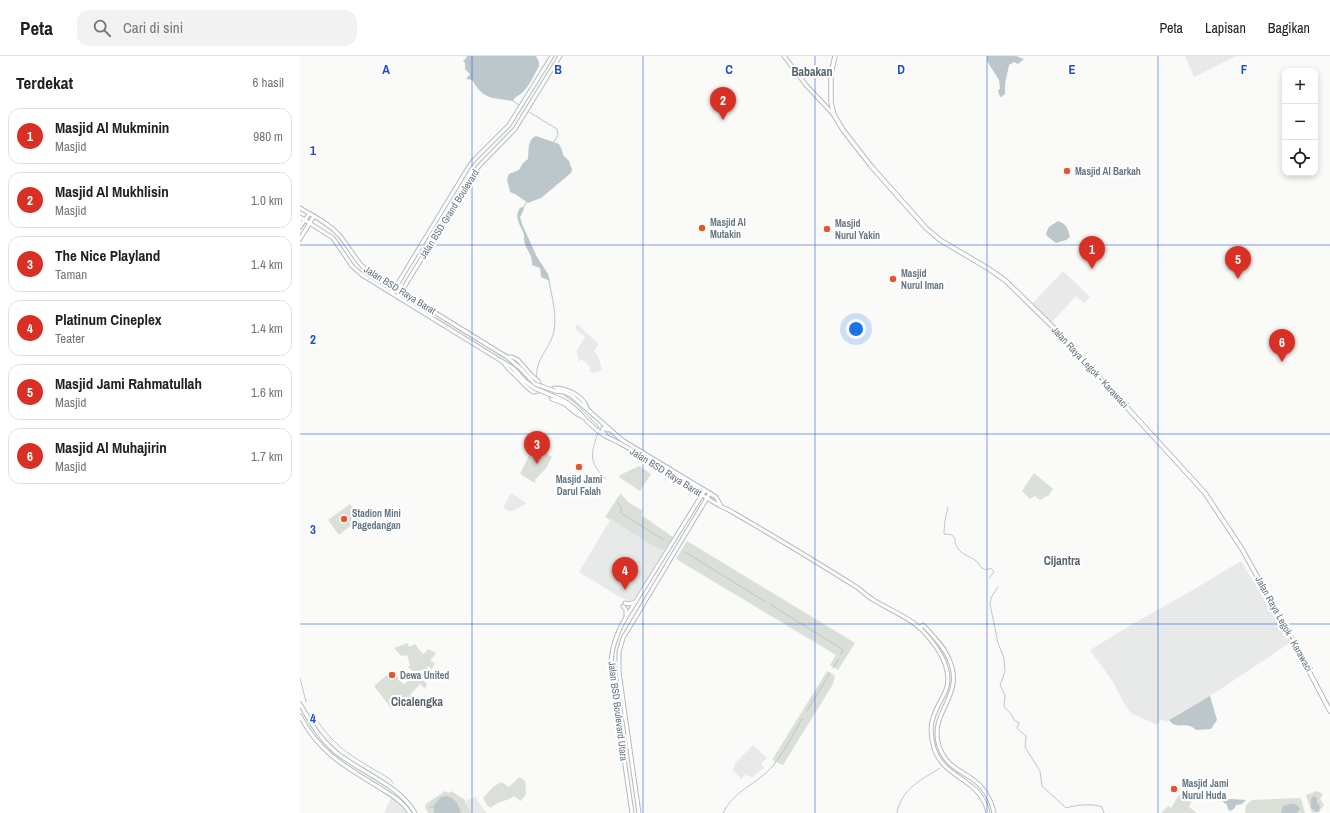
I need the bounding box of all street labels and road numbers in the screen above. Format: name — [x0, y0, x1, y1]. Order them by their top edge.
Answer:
street label: Jalan BSD Grand Boulevard — [416, 167, 482, 261]
street label: Jalan BSD Raya Barat — [362, 263, 439, 318]
street label: Jalan Raya Legok - Karawaci — [1049, 323, 1131, 411]
street label: Jalan BSD Raya Barat — [628, 445, 705, 500]
street label: Jalan Raya Legok - Karawaci — [1252, 574, 1316, 674]
street label: Jalan BSD Boulevard Utara — [605, 660, 631, 762]

